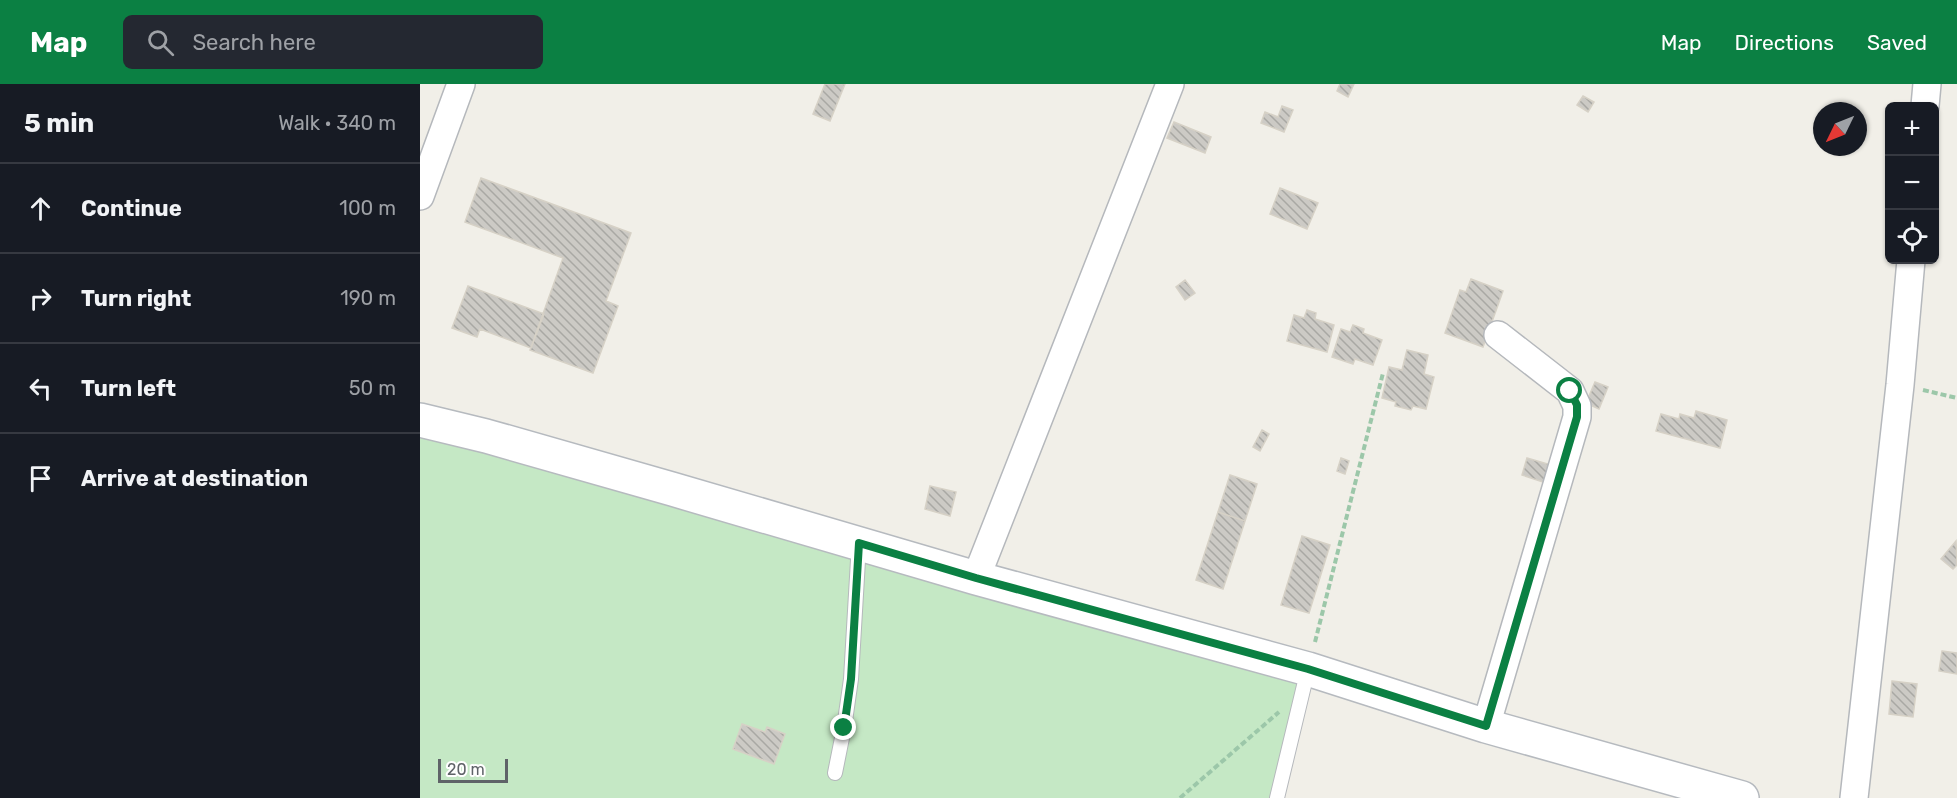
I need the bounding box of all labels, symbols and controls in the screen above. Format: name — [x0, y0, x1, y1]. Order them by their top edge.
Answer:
search box — [123, 15, 543, 69]
text: Map — [30, 26, 87, 59]
icon: search — [144, 26, 177, 59]
text: Search here — [192, 29, 316, 56]
text: Map — [1661, 30, 1702, 55]
text: Directions — [1735, 30, 1834, 55]
text: Saved — [1867, 30, 1927, 55]
north arrow — [1813, 102, 1867, 156]
map controls — [1885, 102, 1939, 264]
button: + — [1885, 102, 1939, 156]
text: 5 min — [24, 108, 94, 139]
text: Walk · 340 m — [278, 111, 396, 135]
button: − — [1885, 156, 1939, 210]
icon: ahead — [24, 192, 57, 225]
text: Continue — [81, 195, 182, 222]
text: 100 m — [339, 196, 396, 220]
button: locate — [1885, 210, 1939, 264]
icon: right — [24, 282, 57, 315]
text: Turn right — [81, 285, 191, 312]
text: 190 m — [340, 286, 396, 310]
icon: left — [24, 372, 57, 405]
text: Turn left — [81, 375, 176, 402]
text: 50 m — [349, 376, 396, 400]
route start — [1556, 377, 1582, 403]
icon: arrive — [24, 462, 57, 495]
text: Arrive at destination — [81, 465, 308, 492]
route end — [830, 714, 856, 740]
scale bar — [438, 756, 508, 784]
text: 20 m — [447, 760, 485, 779]

